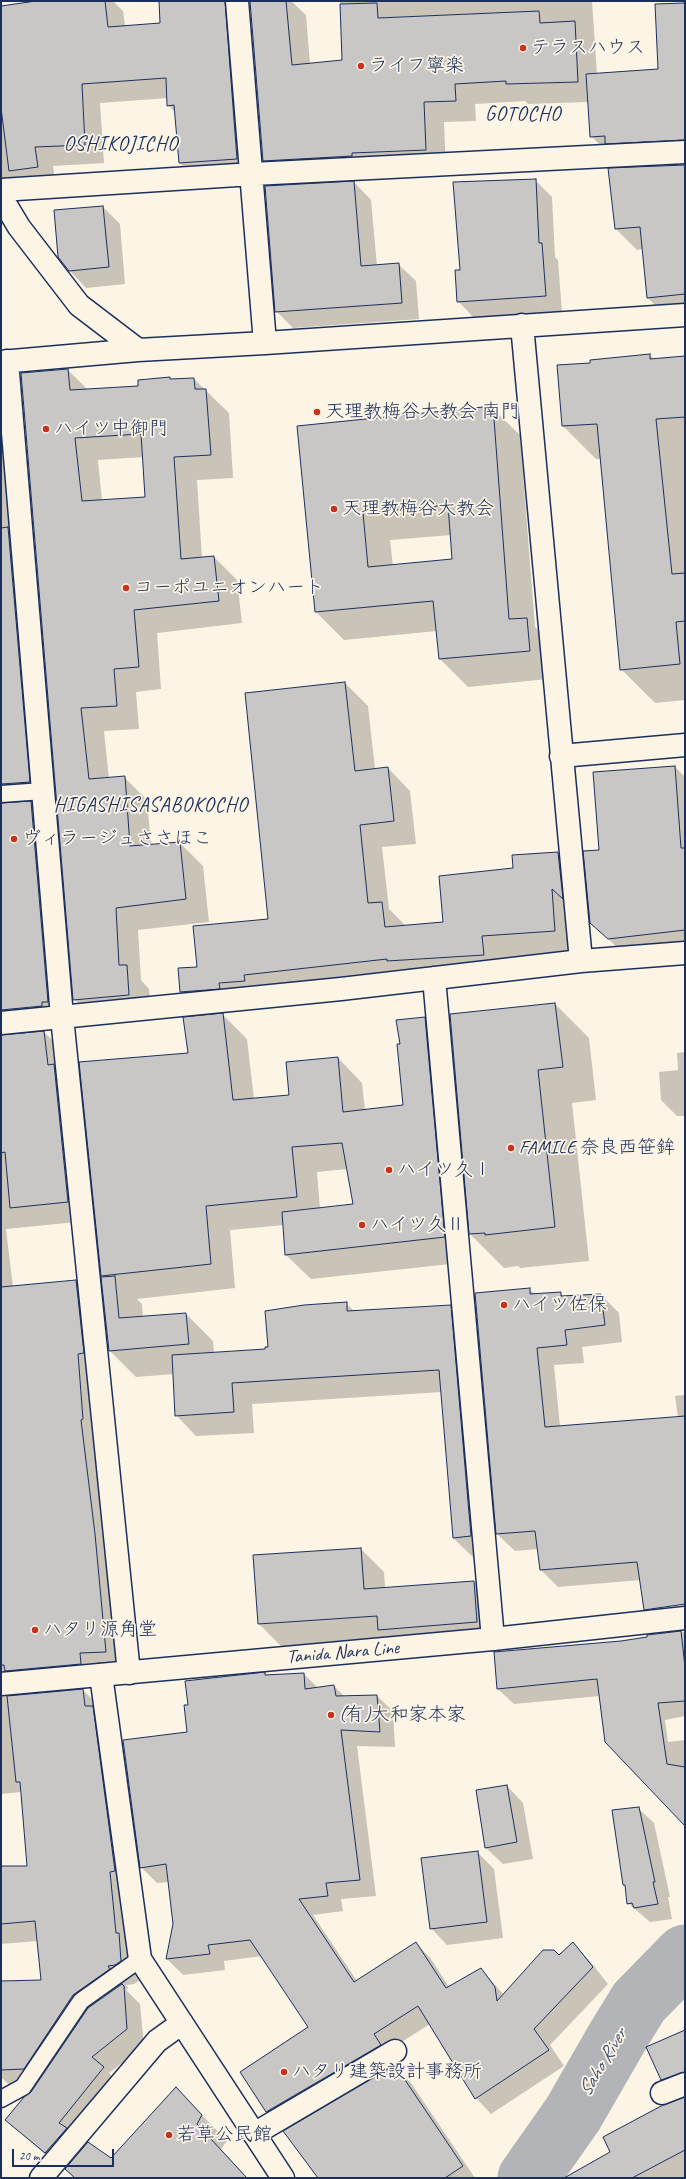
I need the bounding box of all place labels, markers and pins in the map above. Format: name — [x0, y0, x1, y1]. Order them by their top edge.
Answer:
place label: テラスハウス — [531, 37, 645, 59]
marker: テラスハウス — [518, 43, 528, 53]
place label: ライフ寧楽 — [369, 55, 464, 77]
marker: ライフ寧楽 — [356, 61, 366, 71]
place label: 天理教梅谷大教会 南門 — [325, 401, 520, 423]
marker: 天理教梅谷大教会 南門 — [312, 407, 322, 417]
place label: ハイツ中御門 — [54, 418, 168, 440]
marker: ハイツ中御門 — [41, 424, 51, 434]
place label: 天理教梅谷大教会 — [342, 498, 494, 520]
marker: 天理教梅谷大教会 — [329, 504, 339, 514]
place label: コーポユニオンハート — [134, 577, 324, 599]
marker: コーポユニオンハート — [121, 583, 131, 593]
place label: ヴィラージュささほこ — [22, 828, 212, 850]
marker: ヴィラージュささほこ — [9, 834, 19, 844]
place label: FAMILE 奈良西笹鉾 — [519, 1137, 675, 1159]
marker: FAMILE 奈良西笹鉾 — [506, 1143, 516, 1153]
place label: ハイツ久Ⅰ — [397, 1159, 492, 1181]
marker: ハイツ久Ⅰ — [384, 1165, 394, 1175]
place label: ハイツ久Ⅱ — [370, 1214, 465, 1236]
marker: ハイツ久Ⅱ — [357, 1220, 367, 1230]
place label: ハイツ佐保 — [512, 1294, 607, 1316]
marker: ハイツ佐保 — [499, 1300, 509, 1310]
place label: ハタリ源角堂 — [43, 1619, 157, 1641]
marker: ハタリ源角堂 — [30, 1625, 40, 1635]
place label: (有)大和家本家 — [339, 1704, 466, 1726]
marker: (有)大和家本家 — [326, 1710, 336, 1720]
place label: ハタリ建築設計事務所 — [292, 2061, 482, 2083]
marker: ハタリ建築設計事務所 — [279, 2067, 289, 2077]
place label: 若草公民館 — [177, 2124, 272, 2146]
marker: 若草公民館 — [164, 2130, 174, 2140]

